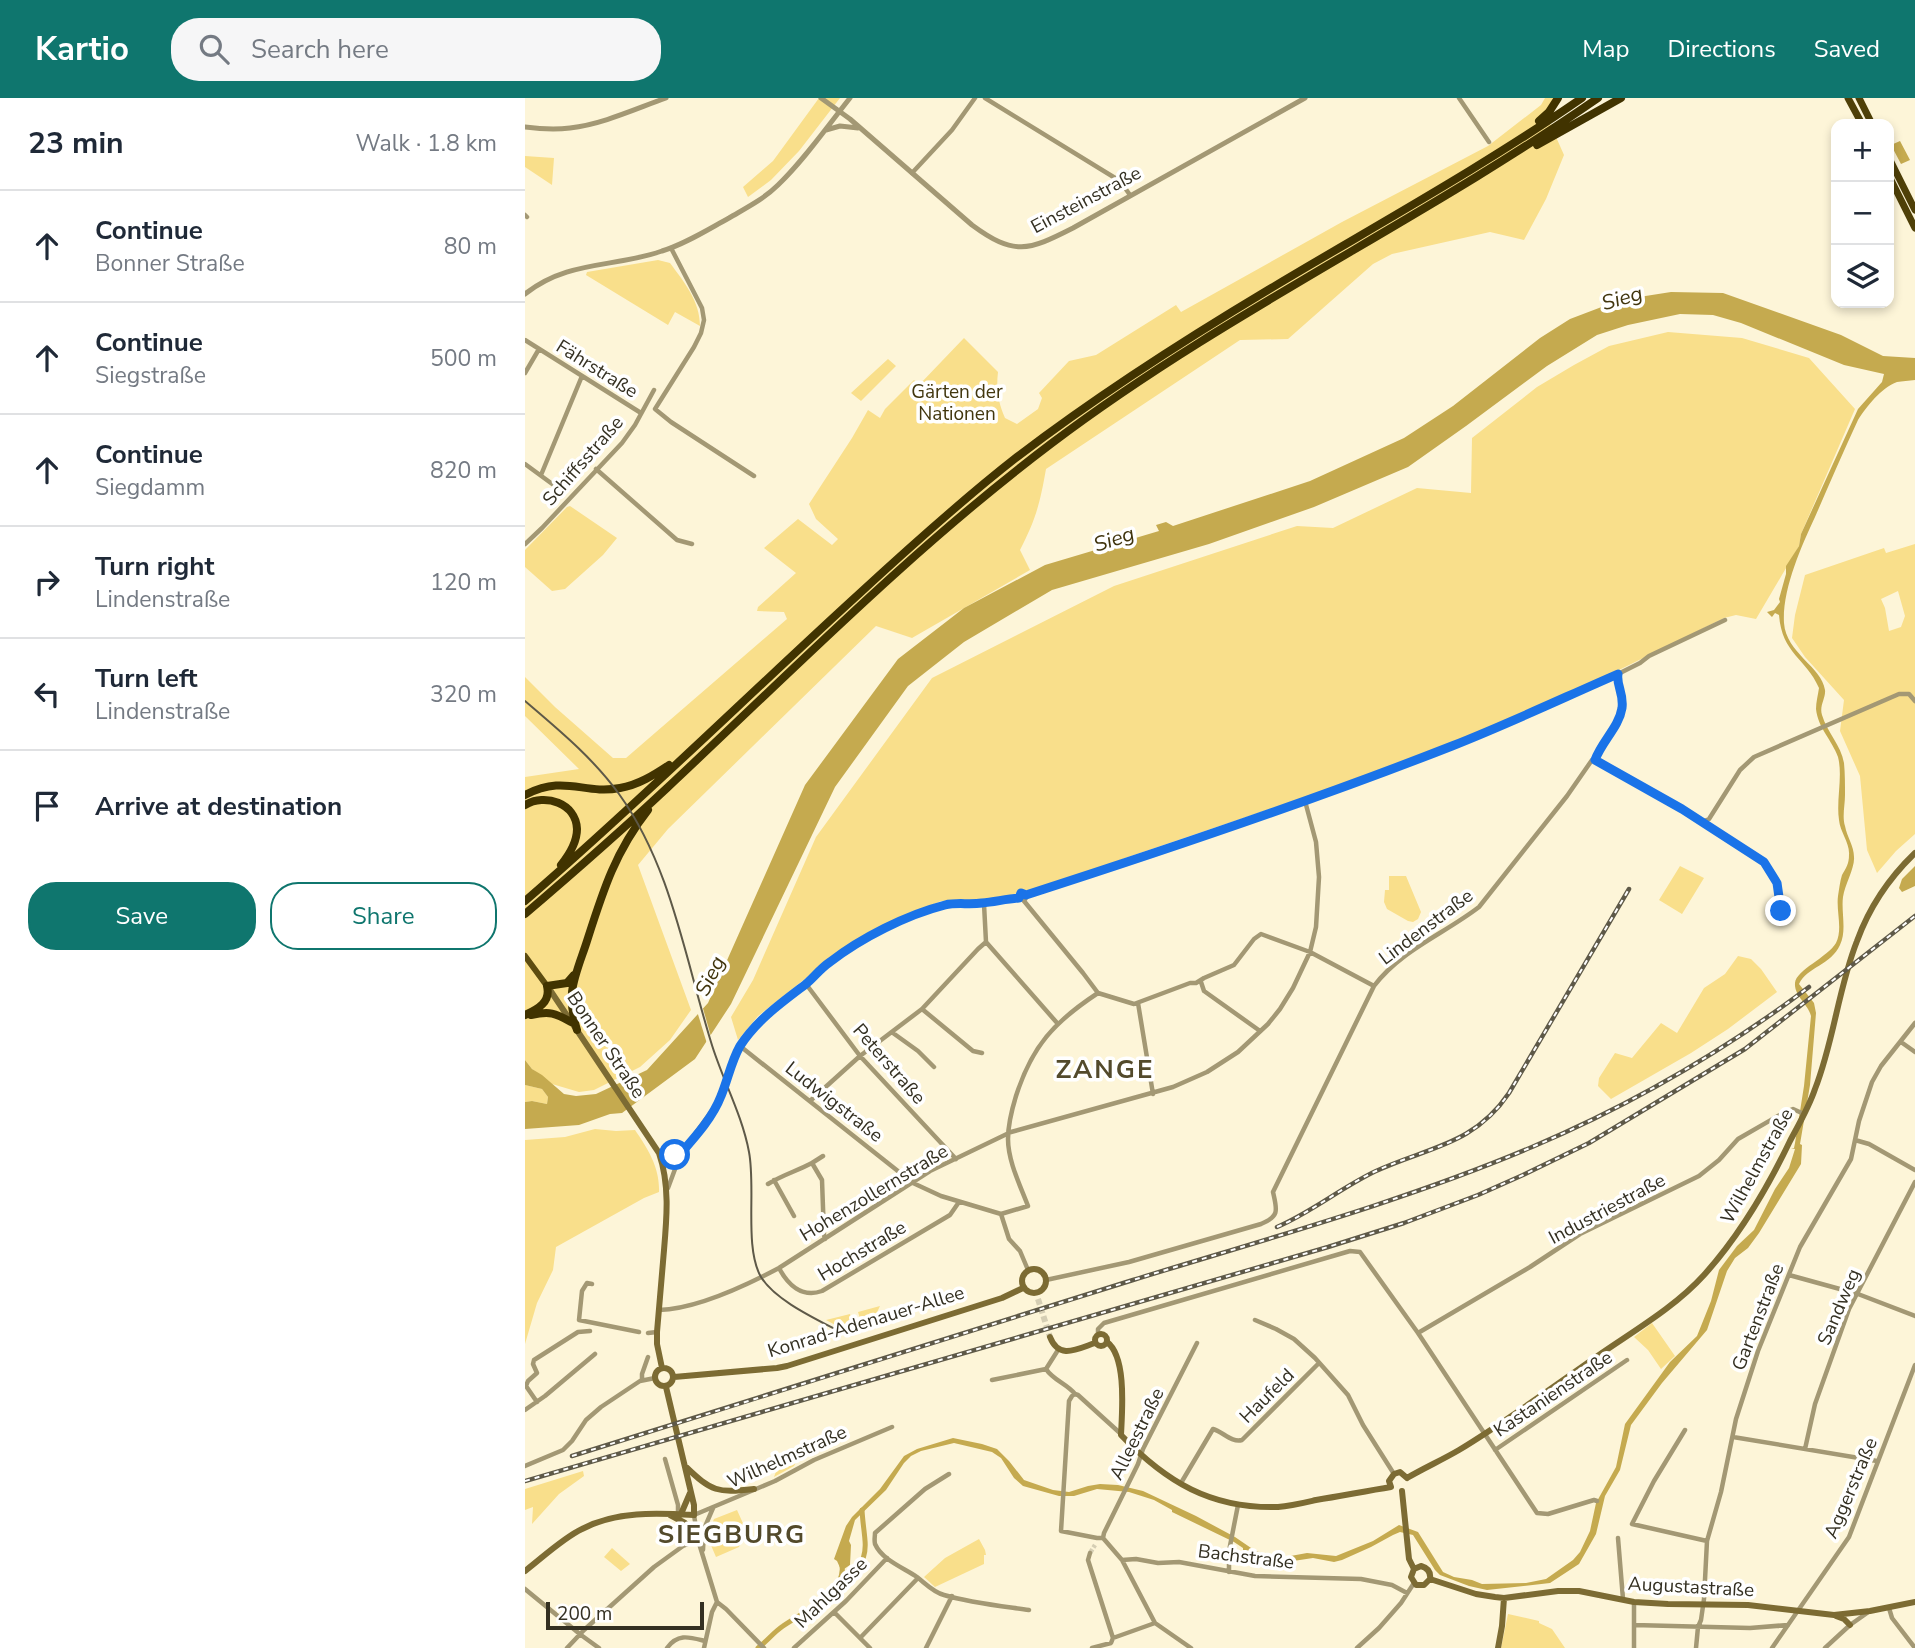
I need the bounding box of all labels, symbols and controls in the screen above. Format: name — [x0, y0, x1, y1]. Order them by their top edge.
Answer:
search box — [171, 18, 661, 81]
text: Kartio — [35, 27, 129, 72]
icon: search — [195, 30, 233, 68]
text: Search here — [251, 32, 389, 67]
text: Map — [1582, 33, 1629, 65]
text: Directions — [1667, 33, 1776, 65]
text: Saved — [1814, 33, 1880, 65]
map controls — [1831, 119, 1894, 308]
button: + — [1831, 119, 1894, 182]
text: 23 min — [28, 123, 124, 164]
text: Walk · 1.8 km — [355, 128, 497, 159]
street label: Einsteinstraße — [1026, 160, 1146, 240]
button: − — [1831, 182, 1894, 245]
text: Continue — [95, 213, 203, 248]
icon: ahead — [28, 227, 66, 265]
text: 80 m — [444, 231, 497, 262]
button: layers — [1831, 245, 1894, 308]
text: Bonner Straße — [95, 248, 245, 279]
water label: Sieg — [1598, 279, 1646, 317]
text: Continue — [95, 325, 203, 360]
street label: Fährstraße — [551, 334, 643, 404]
icon: ahead — [28, 339, 66, 377]
text: 500 m — [430, 343, 497, 374]
text: Siegstraße — [95, 360, 206, 391]
park label: Gärten der Nationen — [911, 379, 1003, 427]
street label: Schiffsstraße — [537, 410, 629, 512]
text: Continue — [95, 437, 203, 472]
icon: ahead — [28, 451, 66, 489]
text: 820 m — [430, 455, 497, 486]
text: Siegdamm — [95, 472, 205, 503]
water label: Sieg — [1090, 519, 1138, 559]
text: Turn right — [95, 549, 214, 584]
icon: right — [28, 563, 66, 601]
text: 120 m — [430, 567, 497, 598]
text: Lindenstraße — [95, 584, 230, 615]
text: Turn left — [95, 661, 198, 696]
icon: left — [28, 675, 66, 713]
text: 320 m — [430, 679, 497, 710]
text: Lindenstraße — [95, 696, 230, 727]
icon: arrive — [28, 787, 66, 825]
text: Arrive at destination — [95, 789, 342, 824]
button: Save — [28, 882, 256, 950]
button: Share — [270, 882, 497, 950]
street label: Lindenstraße — [1374, 883, 1478, 971]
route end — [1765, 895, 1796, 926]
water label: Sieg — [688, 951, 732, 1001]
street label: Bonner Straße — [561, 986, 651, 1104]
street label: Peterstraße — [847, 1018, 931, 1110]
district label: ZANGE — [1056, 1052, 1154, 1087]
street label: Ludwigstraße — [780, 1056, 888, 1148]
street label: Wilhelmstraße — [1715, 1104, 1799, 1228]
street label: Hohenzollernstraße — [795, 1138, 953, 1248]
route start — [659, 1139, 690, 1170]
street label: Industriestraße — [1544, 1167, 1670, 1251]
street label: Hochstraße — [813, 1214, 911, 1288]
street label: Gartenstraße — [1726, 1260, 1790, 1374]
street label: Sandweg — [1811, 1265, 1867, 1349]
street label: Konrad-Adenauer-Allee — [764, 1280, 968, 1364]
street label: Kastanienstraße — [1488, 1345, 1618, 1443]
street label: Haufeld — [1234, 1363, 1300, 1429]
street label: Alleestraße — [1104, 1384, 1170, 1484]
street label: Wilhelmstraße — [723, 1419, 851, 1495]
street label: Aggerstraße — [1818, 1434, 1884, 1542]
district label: SIEGBURG — [658, 1517, 806, 1552]
street label: Bachstraße — [1196, 1538, 1296, 1576]
street label: Mahlgasse — [789, 1552, 873, 1634]
street label: Augustastraße — [1627, 1571, 1755, 1603]
scale bar — [546, 1599, 703, 1631]
text: 200 m — [557, 1601, 612, 1627]

